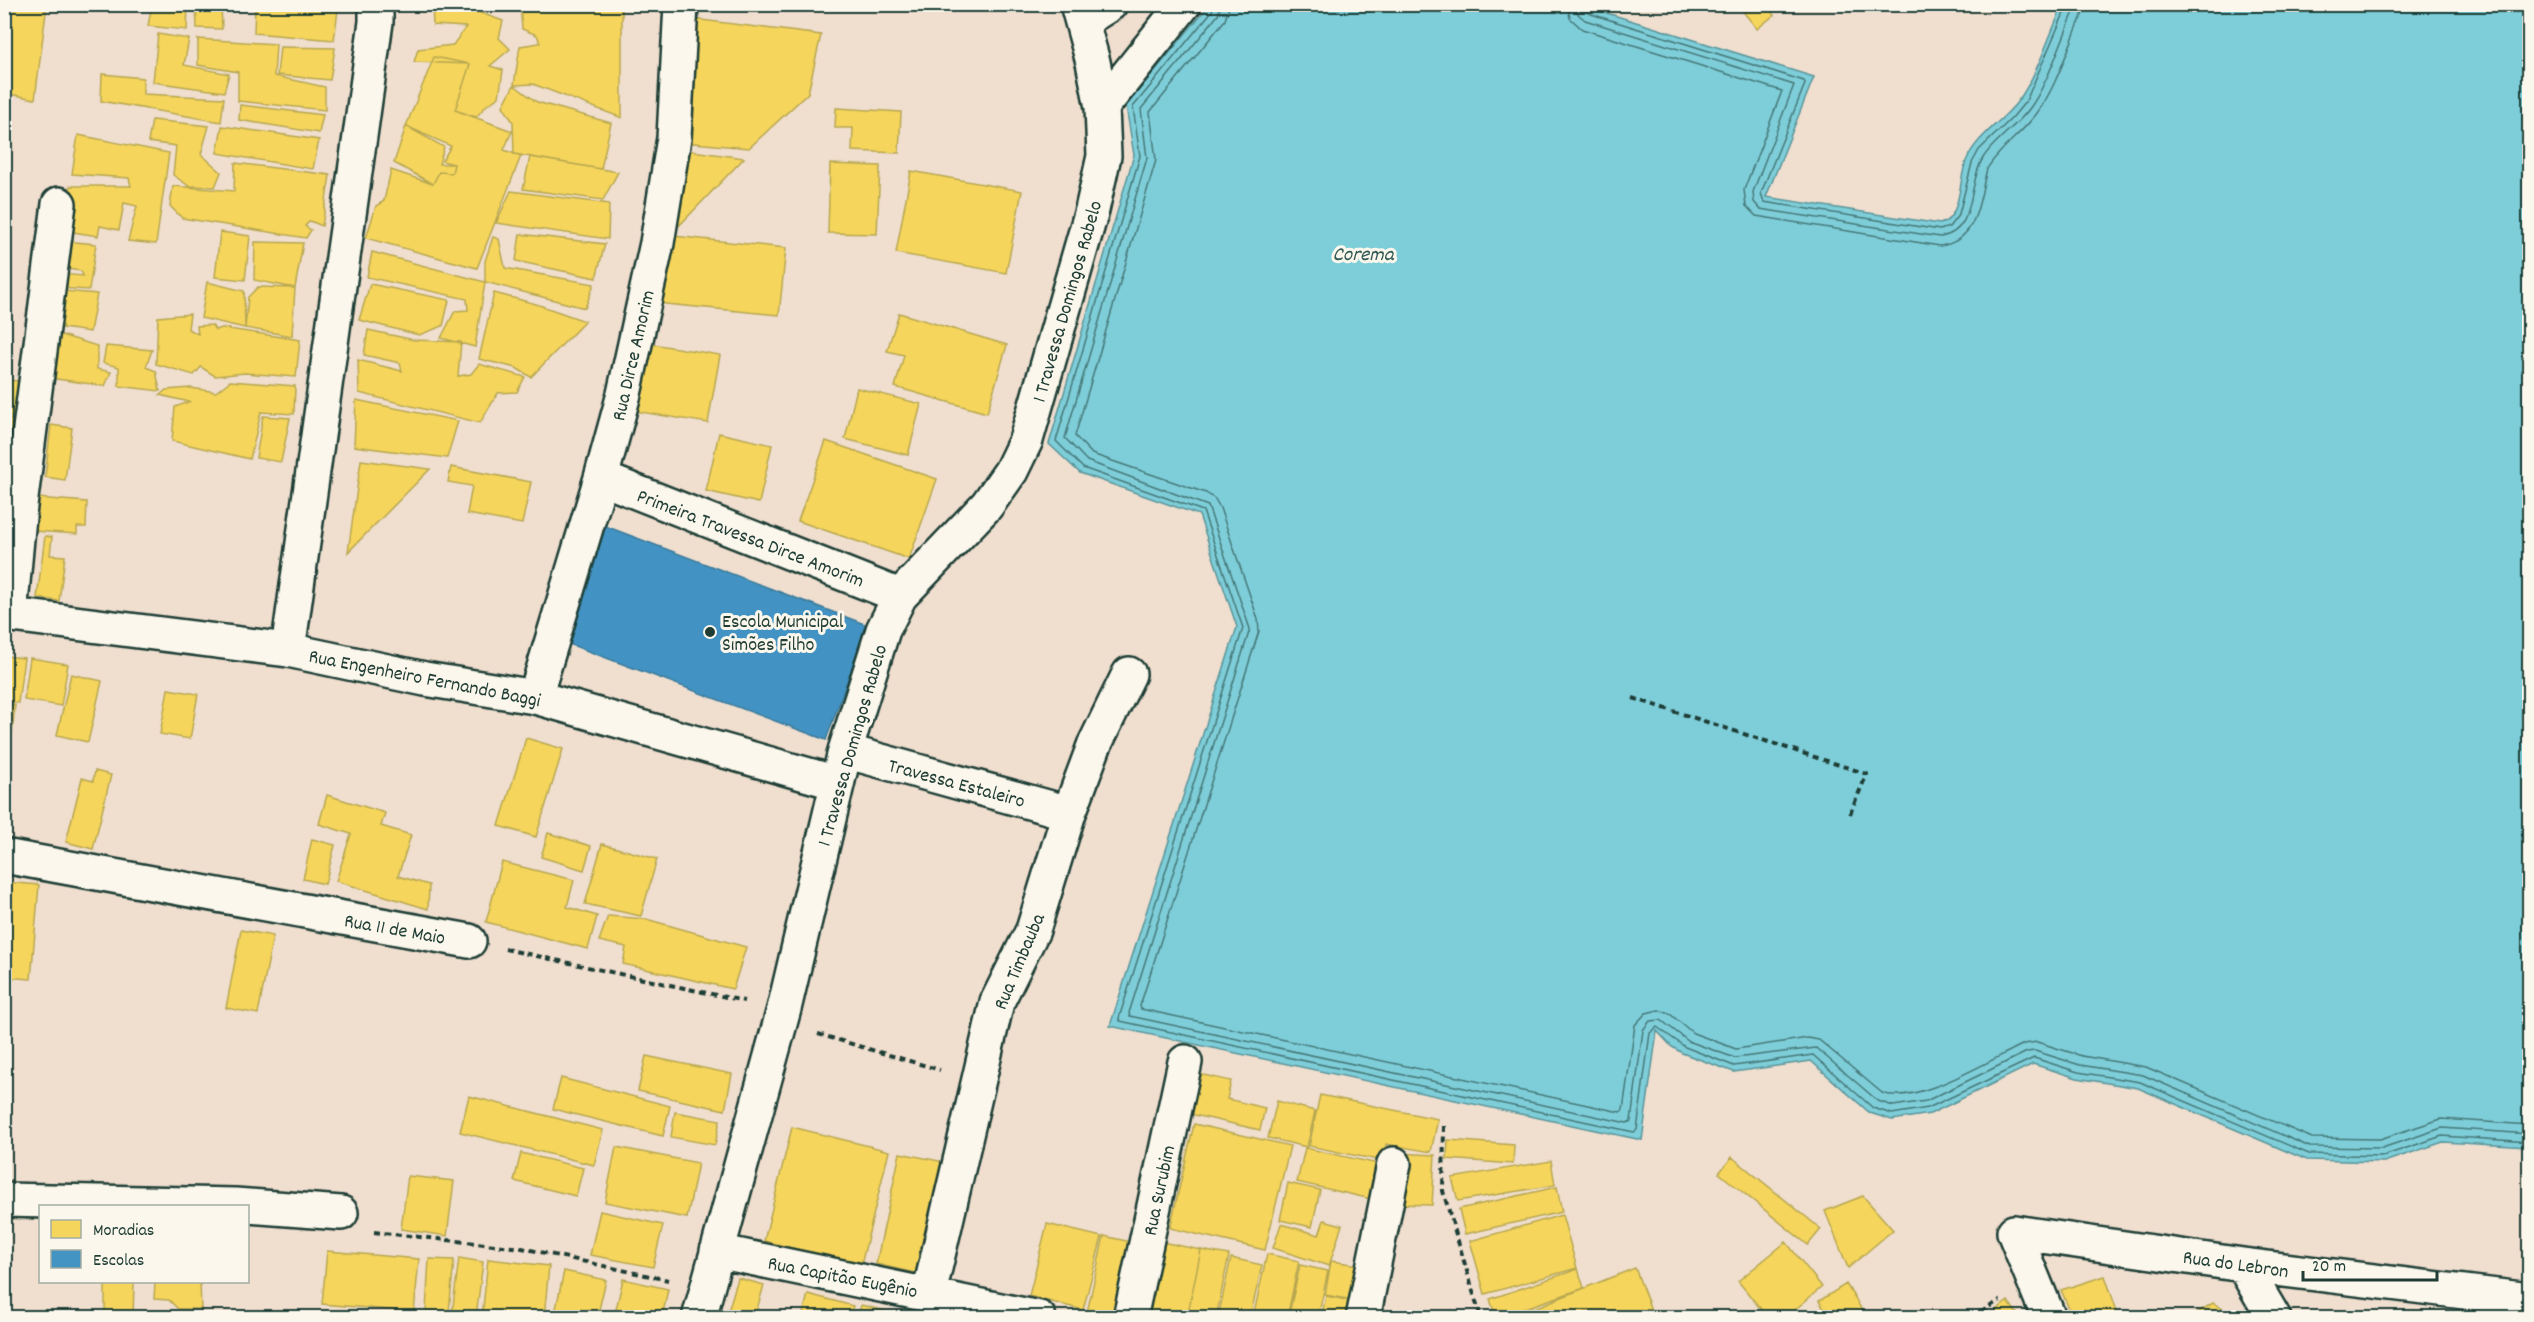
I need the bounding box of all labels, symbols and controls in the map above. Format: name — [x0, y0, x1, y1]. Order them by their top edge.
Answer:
street label: 1 Travessa Domingos Rabelo — [1027, 198, 1111, 406]
water label: Corema — [1332, 241, 1395, 271]
street label: Rua Dirce Amorim — [606, 287, 664, 424]
street label: Primeira Travessa Dirce Amorim — [632, 483, 868, 596]
place label: Escola Municipal Simões Filho — [722, 609, 844, 660]
marker: Escola Municipal Simões Filho — [703, 625, 717, 639]
street label: 1 Travessa Domingos Rabelo — [812, 642, 896, 850]
street label: Rua Engenheiro Fernando Baggi — [306, 644, 543, 716]
street label: Travessa Estaleiro — [885, 753, 1028, 817]
street label: Rua 11 de Maio — [342, 908, 447, 954]
street label: Rua Timbauba — [988, 909, 1054, 1015]
street label: Rua Surubim — [1138, 1143, 1184, 1238]
legend — [39, 1205, 249, 1283]
text: Moradias — [93, 1219, 154, 1244]
scale bar — [2303, 1244, 2436, 1282]
street label: Rua do Lebron — [2181, 1245, 2290, 1287]
text: Escolas — [93, 1249, 144, 1274]
street label: Rua Capitão Eugênio — [765, 1251, 920, 1307]
text: 20 m — [2312, 1255, 2346, 1280]

